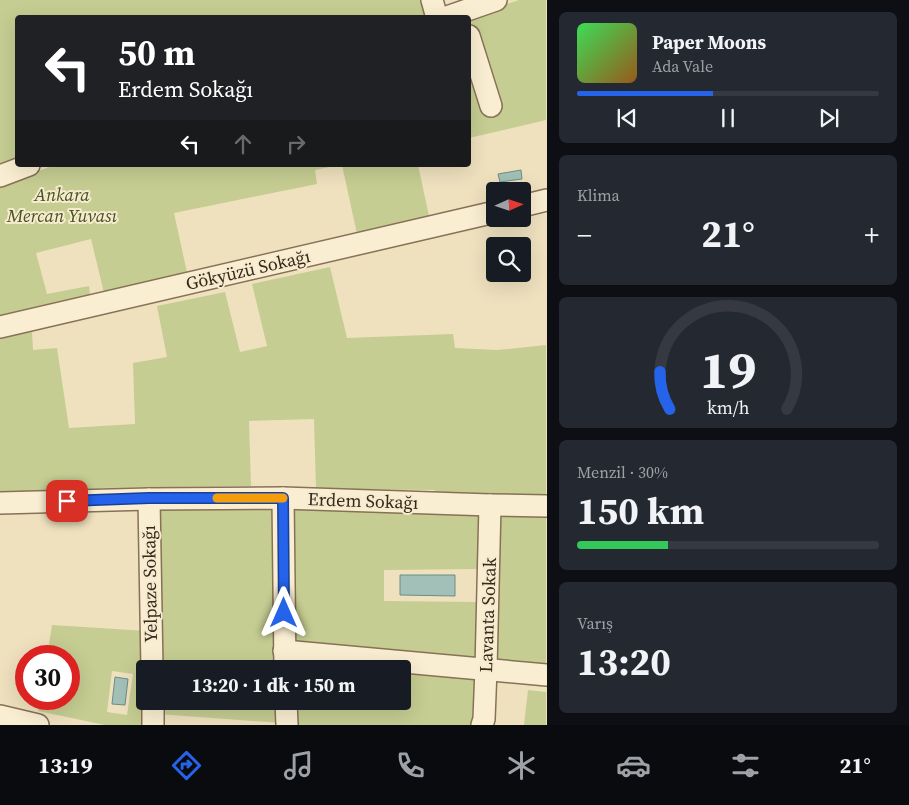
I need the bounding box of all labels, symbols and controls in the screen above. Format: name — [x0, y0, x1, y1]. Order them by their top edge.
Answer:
text: 50 m — [118, 29, 195, 77]
text: Paper Moons — [652, 29, 766, 55]
icon: left — [35, 35, 100, 100]
text: Ada Vale — [652, 55, 713, 77]
text: Erdem Sokağı — [118, 74, 253, 104]
icon: previous — [613, 104, 641, 132]
icon: pause — [714, 104, 742, 132]
icon: next — [815, 104, 843, 132]
icon: left — [176, 130, 204, 158]
icon: ahead — [229, 130, 257, 158]
icon: right — [282, 130, 310, 158]
park label: Ankara Mercan Yuvası — [6, 182, 118, 228]
north arrow — [486, 182, 531, 228]
map controls — [486, 182, 531, 282]
text: Klima — [577, 184, 620, 206]
text: 21° — [701, 208, 755, 260]
text: − — [577, 216, 592, 254]
text: + — [864, 216, 879, 254]
button: search — [486, 237, 531, 282]
street label: Gökyüzü Sokağı — [183, 243, 313, 296]
text: 19 — [700, 334, 756, 405]
text: km/h — [707, 395, 750, 420]
text: Menzil · 30% — [577, 461, 668, 483]
pin — [46, 480, 88, 522]
text: 150 km — [577, 485, 704, 537]
street label: Erdem Sokağı — [307, 486, 419, 515]
icon: arrive — [53, 487, 81, 515]
street label: Yelpaze Sokağı — [136, 525, 163, 643]
street label: Lavanta Sokak — [473, 557, 502, 673]
position arrow — [257, 586, 309, 638]
text: Varış — [577, 612, 613, 634]
text: 13:20 — [577, 636, 671, 688]
speed limit sign: 30 — [15, 645, 80, 710]
text: 13:20 · 1 dk · 150 m — [192, 672, 355, 698]
icon: directions — [169, 748, 204, 783]
icon: music — [281, 748, 316, 783]
icon: phone — [393, 748, 428, 783]
icon: climate — [504, 748, 539, 783]
icon: car — [616, 748, 651, 783]
icon: filters — [728, 748, 763, 783]
text: 13:19 — [38, 750, 93, 780]
text: 21° — [840, 750, 871, 780]

